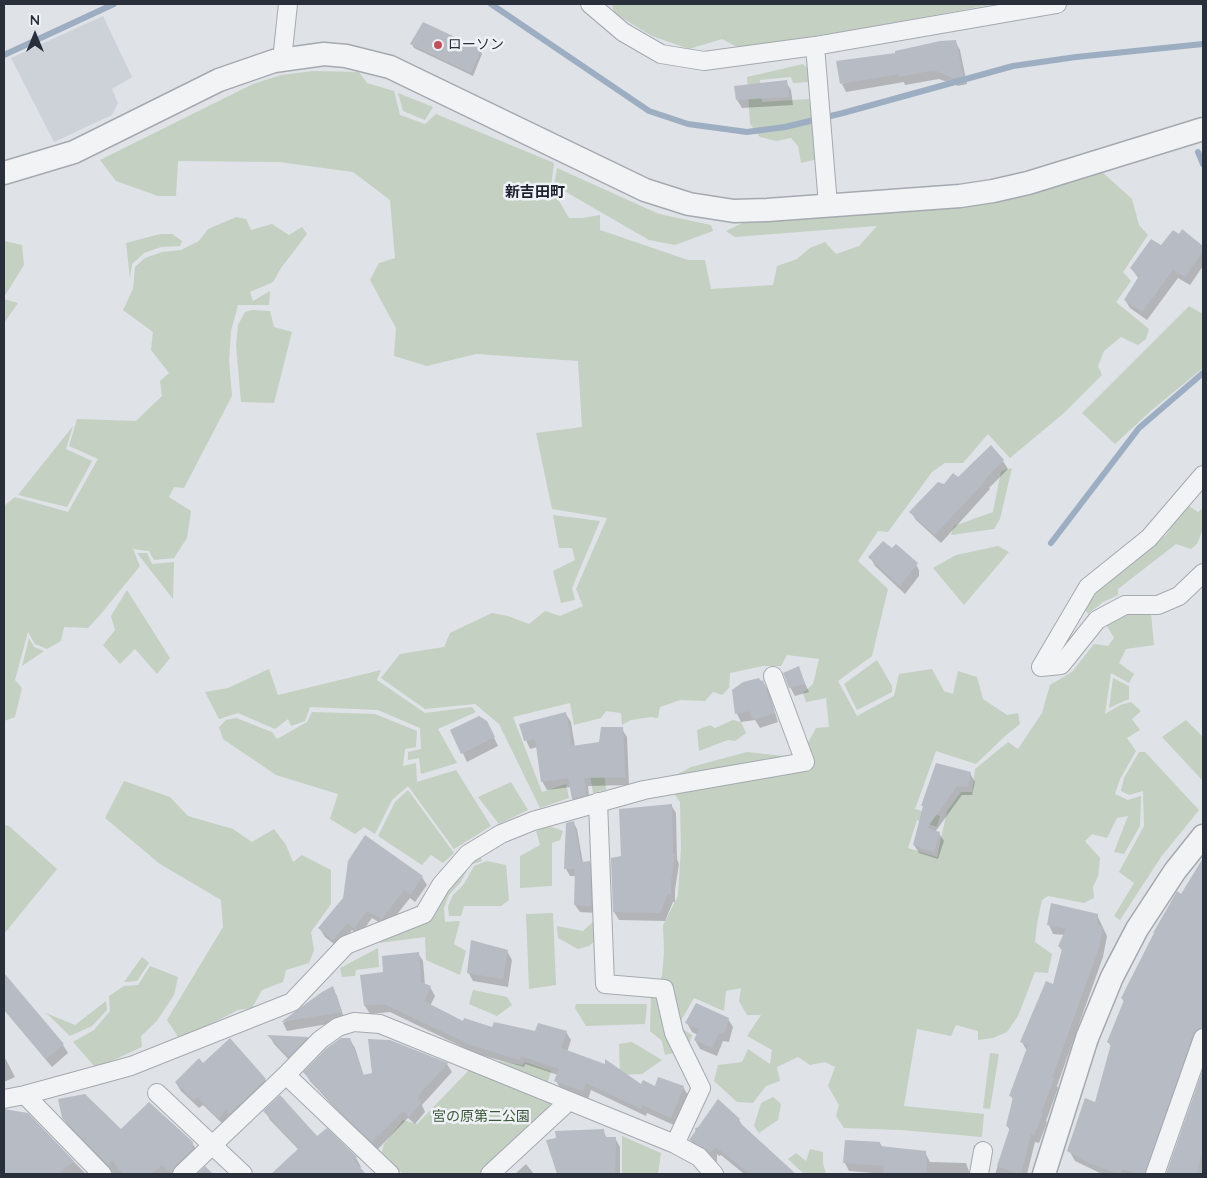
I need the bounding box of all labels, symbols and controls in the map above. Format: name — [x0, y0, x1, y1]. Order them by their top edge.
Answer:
north arrow — [10, 10, 60, 60]
text: N — [30, 11, 40, 29]
place label: ローソン — [448, 37, 504, 53]
marker: ローソン — [432, 39, 444, 51]
district label: 新吉田町 — [505, 183, 565, 201]
park label: 宮の原第二公園 — [432, 1109, 530, 1125]

